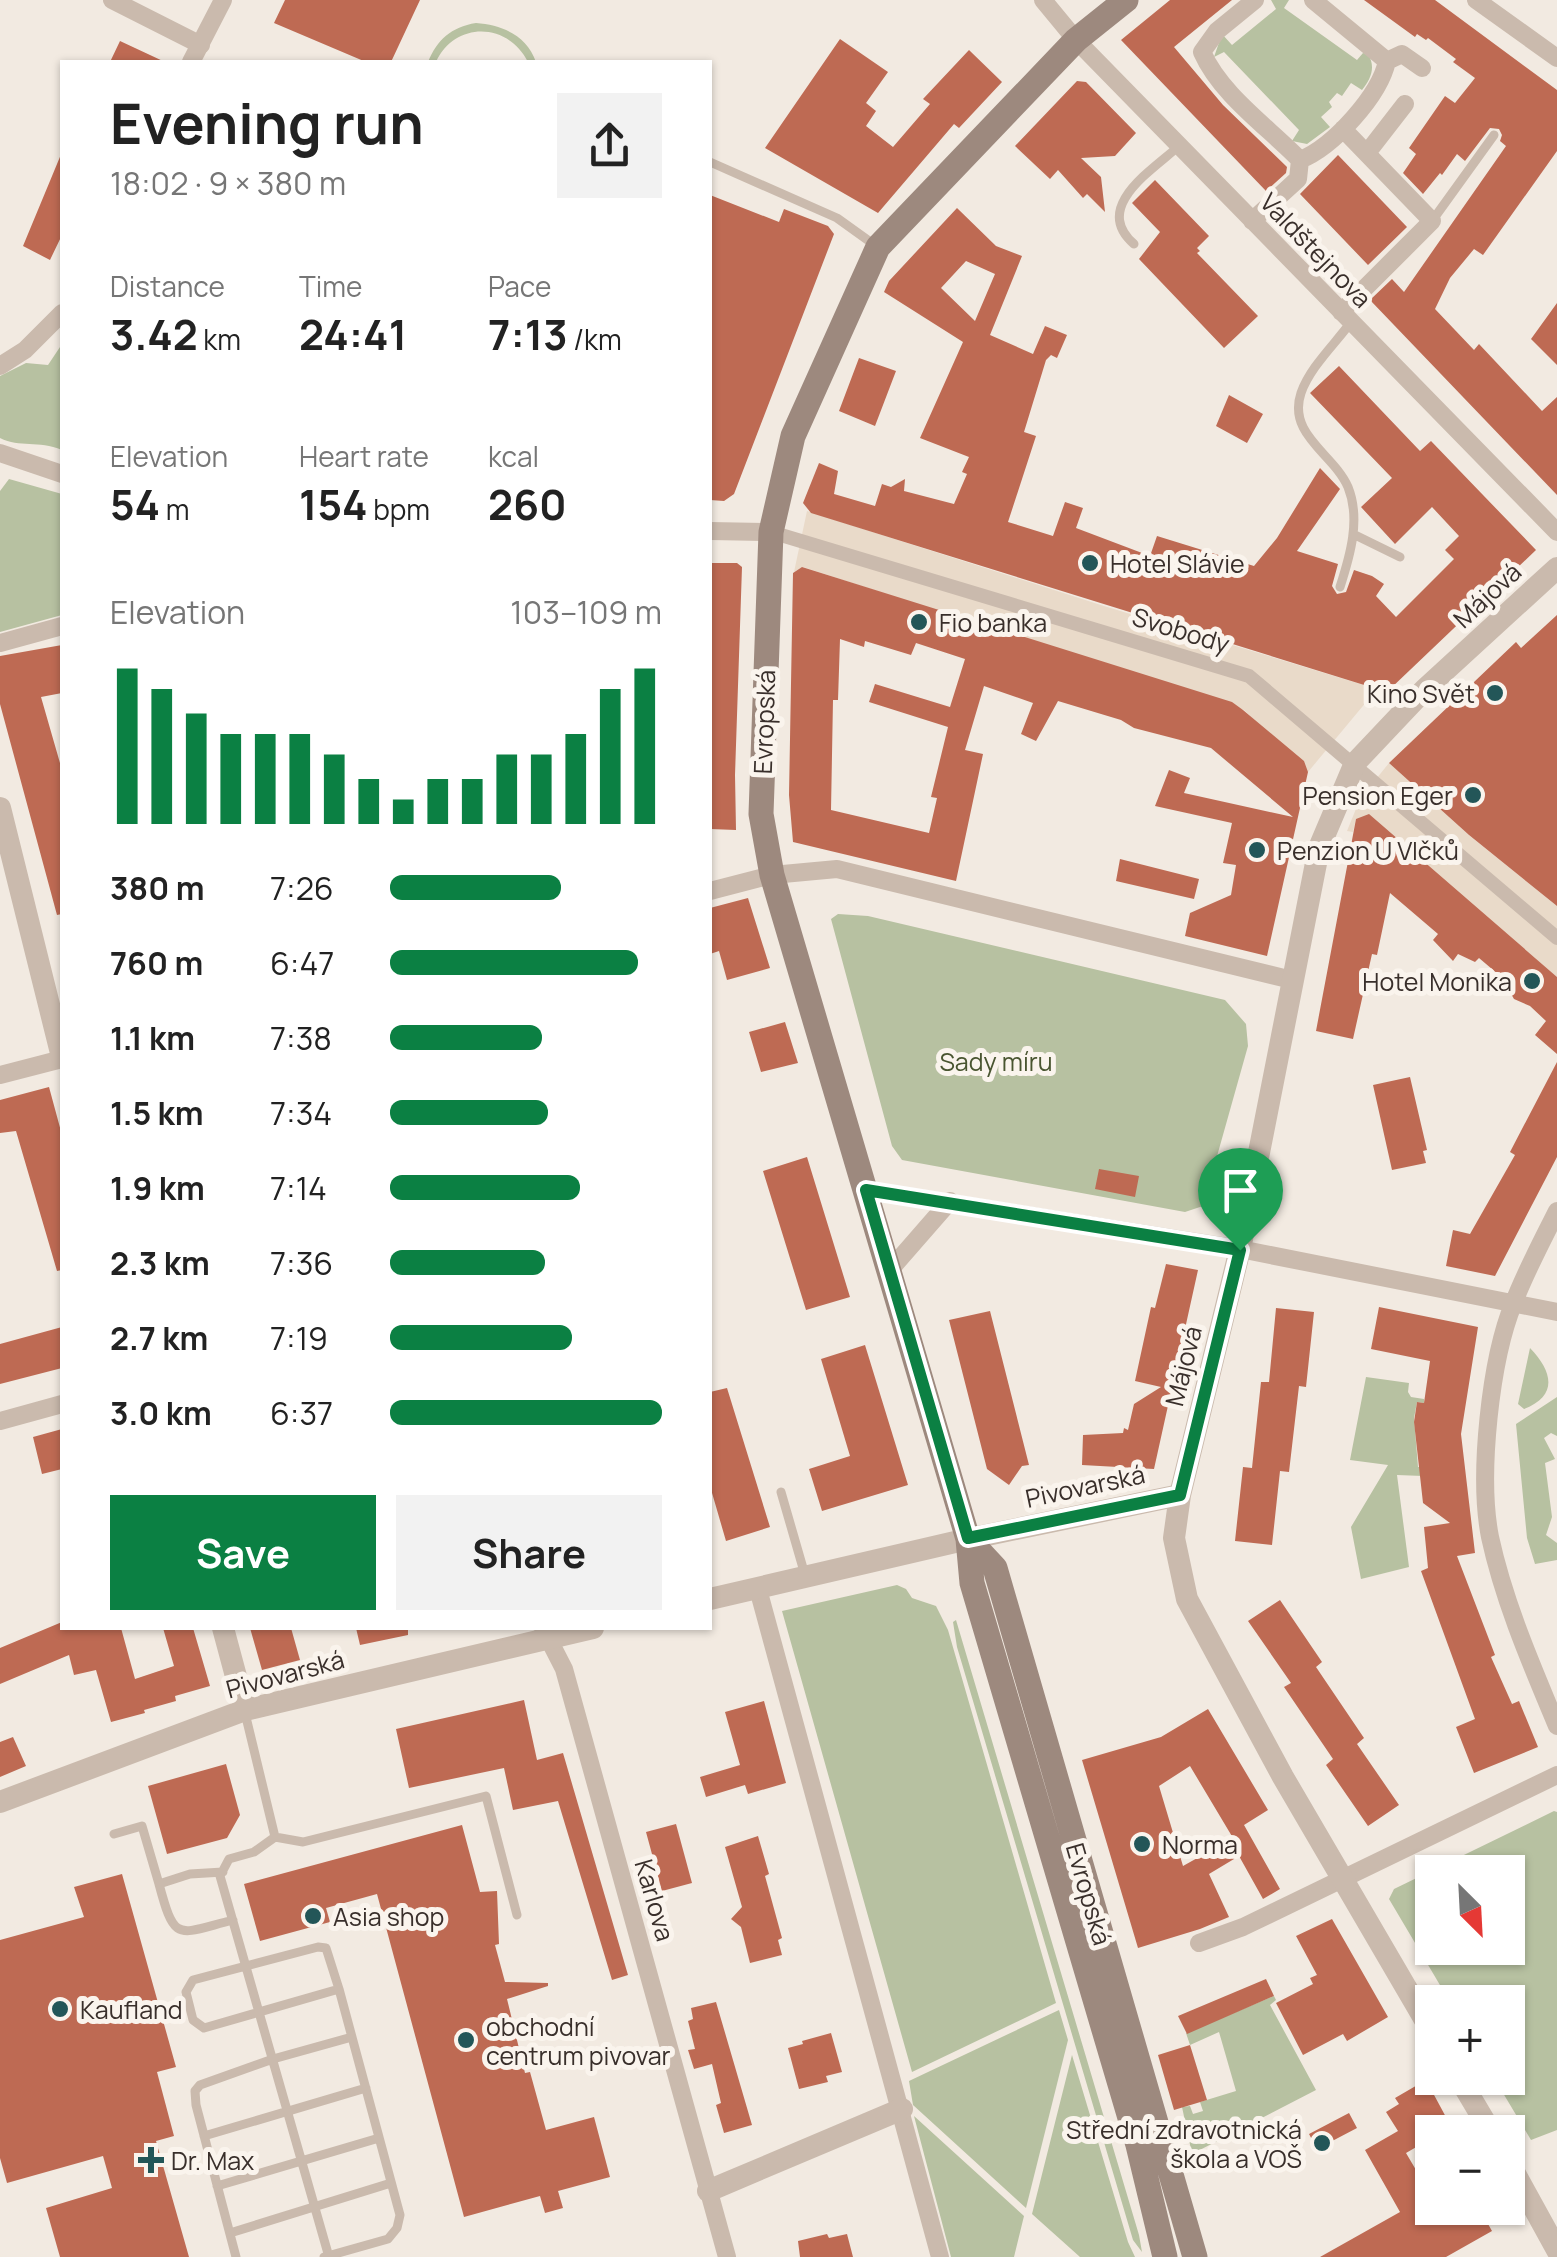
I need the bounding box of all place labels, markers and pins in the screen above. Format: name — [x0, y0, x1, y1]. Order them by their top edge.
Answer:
place label: Hotel Slávie — [1110, 546, 1245, 581]
marker: Hotel Slávie — [1079, 552, 1101, 574]
place label: Fio banka — [939, 605, 1047, 640]
marker: Fio banka — [908, 611, 930, 633]
place label: Kino Svět — [1367, 676, 1475, 711]
marker: Kino Svět — [1484, 682, 1506, 704]
place label: Pension Eger — [1303, 778, 1453, 813]
marker: Pension Eger — [1462, 784, 1484, 806]
place label: Penzion U Vlčků — [1277, 833, 1459, 868]
marker: Penzion U Vlčků — [1246, 839, 1268, 861]
place label: Hotel Monika — [1362, 964, 1512, 999]
marker: Hotel Monika — [1521, 970, 1543, 992]
pin — [1198, 1148, 1283, 1251]
place label: Norma — [1162, 1827, 1238, 1862]
marker: Norma — [1131, 1833, 1153, 1855]
place label: Asia shop — [333, 1899, 444, 1934]
marker: Asia shop — [302, 1905, 324, 1927]
place label: Kaufland — [80, 1992, 183, 2027]
marker: Kaufland — [49, 1998, 71, 2020]
place label: obchodní centrum pivovar — [486, 2009, 671, 2073]
marker: obchodní centrum pivovar — [455, 2029, 477, 2051]
place label: Střední zdravotnická škola a VOŠ — [1066, 2112, 1302, 2176]
marker: Střední zdravotnická škola a VOŠ — [1311, 2132, 1333, 2154]
place label: Dr. Max — [171, 2143, 254, 2178]
marker: Dr. Max — [140, 2149, 162, 2171]

